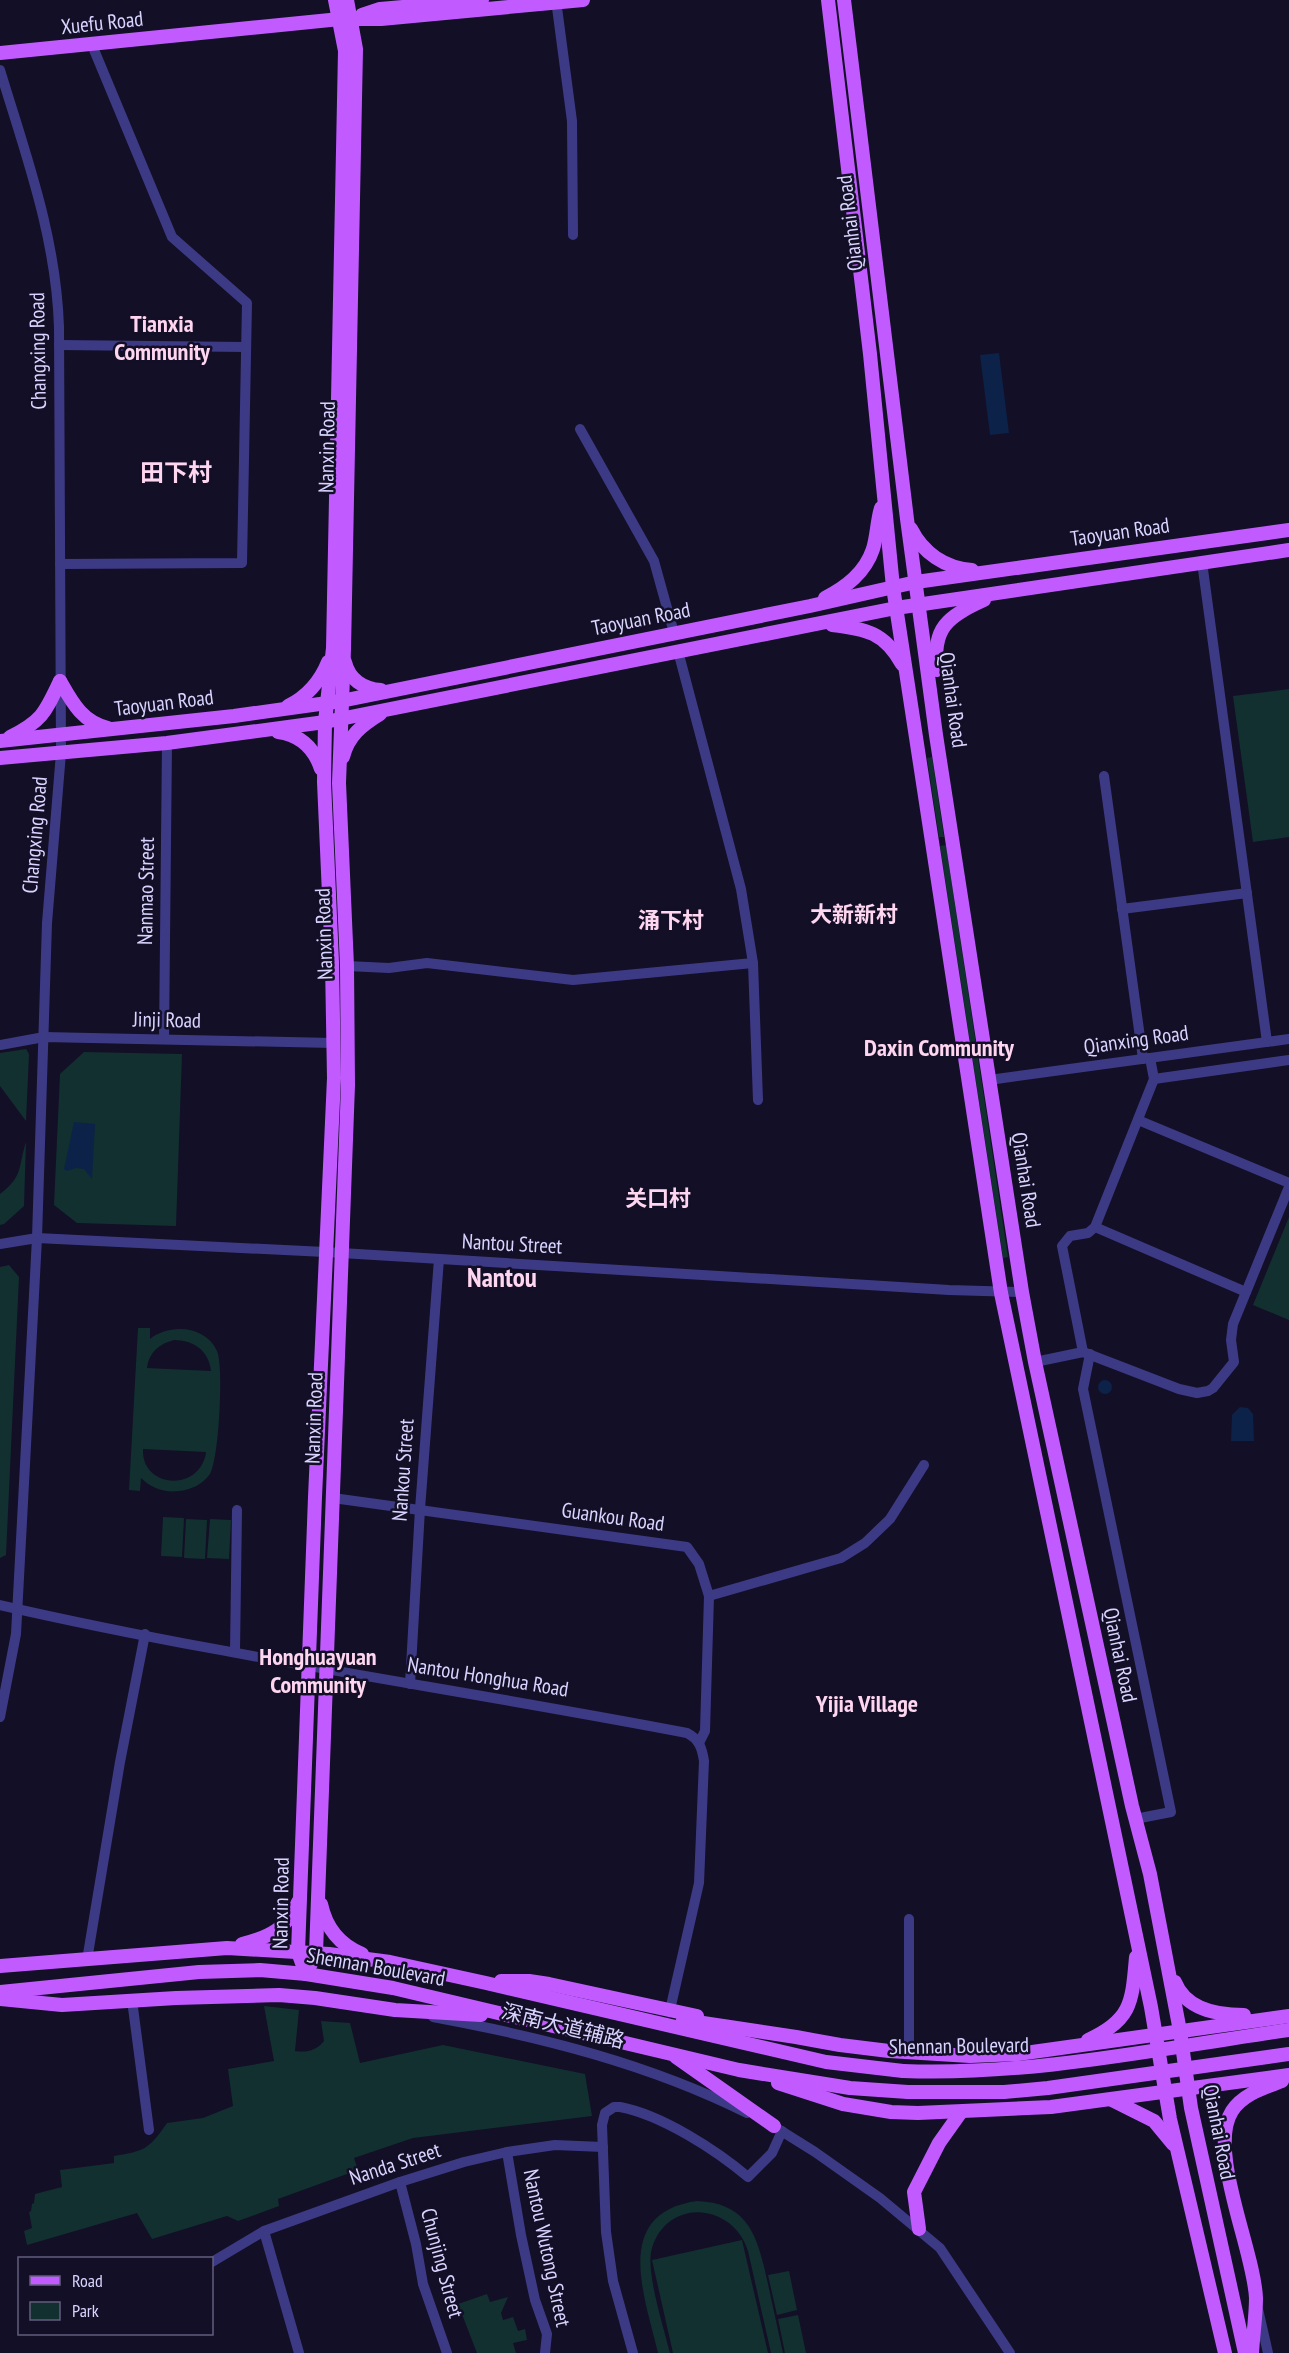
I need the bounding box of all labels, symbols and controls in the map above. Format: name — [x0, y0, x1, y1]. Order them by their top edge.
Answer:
street label: Xuefu Road — [59, 5, 144, 40]
street label: Qianhai Road — [830, 174, 869, 272]
street label: Changxing Road — [23, 292, 52, 410]
district label: Tianxia Community — [114, 308, 210, 367]
street label: Nanxin Road — [312, 401, 341, 493]
district label: 田下村 — [140, 457, 212, 488]
street label: Taoyuan Road — [1069, 511, 1171, 552]
street label: Taoyuan Road — [589, 596, 692, 641]
street label: Qianhai Road — [933, 650, 974, 749]
street label: Taoyuan Road — [113, 683, 215, 722]
street label: Changxing Road — [16, 775, 53, 895]
street label: Nanmao Street — [131, 837, 160, 945]
street label: Nanxin Road — [308, 888, 339, 980]
district label: 大新新村 — [810, 900, 898, 928]
district label: 涌下村 — [638, 906, 704, 934]
street label: Jinji Road — [132, 1005, 201, 1034]
street label: Qianxing Road — [1082, 1019, 1190, 1060]
district label: Daxin Community — [864, 1032, 1014, 1063]
street label: Qianhai Road — [1006, 1130, 1047, 1230]
district label: 关口村 — [625, 1184, 691, 1212]
street label: Nantou Street — [461, 1227, 563, 1260]
district label: Nantou — [467, 1260, 537, 1294]
street label: Nanxin Road — [298, 1372, 329, 1464]
street label: Nankou Street — [385, 1417, 420, 1522]
street label: Guankou Road — [560, 1496, 666, 1537]
street label: Qianhai Road — [1097, 1605, 1144, 1705]
district label: Honghuayuan Community — [259, 1641, 377, 1700]
street label: Nantou Honghua Road — [406, 1650, 571, 1703]
district label: Yijia Village — [815, 1688, 918, 1719]
street label: Nanxin Road — [266, 1857, 295, 1949]
street label: Shennan Boulevard — [305, 1941, 447, 1992]
street label: 深南大道辅路 — [499, 1997, 628, 2054]
street label: Shennan Boulevard — [889, 2031, 1029, 2060]
street label: Qianhai Road — [1197, 2082, 1242, 2182]
street label: Nanda Street — [346, 2136, 444, 2191]
street label: Nantou Wutong Street — [518, 2167, 577, 2329]
street label: Chunjing Street — [415, 2205, 470, 2321]
legend — [18, 2257, 213, 2335]
text: Road — [72, 2269, 103, 2292]
text: Park — [72, 2299, 99, 2322]

